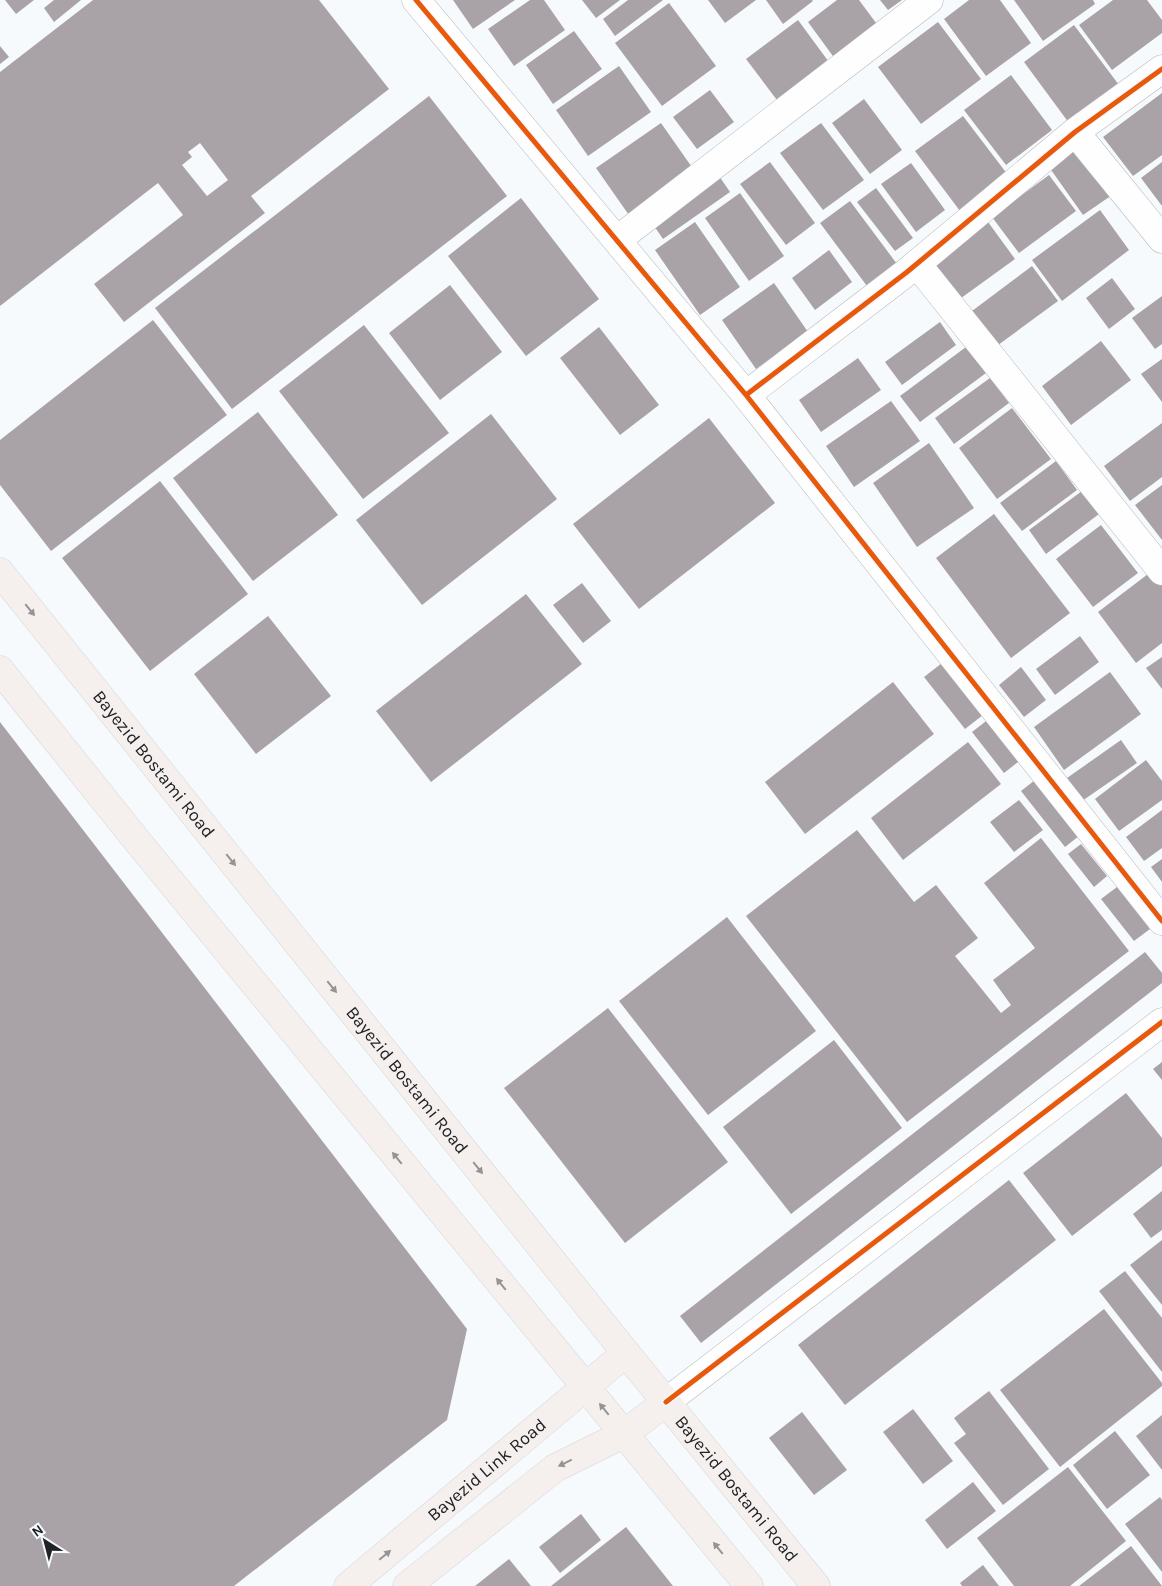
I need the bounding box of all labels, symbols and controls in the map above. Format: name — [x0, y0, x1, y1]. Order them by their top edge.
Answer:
one-way arrow — [25, 604, 36, 617]
street label: Bayezid Bostami Road — [88, 686, 220, 842]
one-way arrow — [225, 853, 236, 866]
one-way arrow — [327, 980, 338, 993]
street label: Bayezid Bostami Road — [341, 1002, 473, 1158]
one-way arrow — [392, 1152, 403, 1165]
one-way arrow — [472, 1161, 483, 1174]
one-way arrow — [495, 1277, 506, 1290]
one-way arrow — [598, 1403, 609, 1416]
street label: Bayezid Bostami Road — [670, 1411, 803, 1566]
street label: Bayezid Link Road — [423, 1414, 551, 1526]
one-way arrow — [558, 1459, 572, 1467]
north arrow — [20, 1516, 70, 1566]
text: N — [29, 1521, 47, 1541]
one-way arrow — [712, 1542, 723, 1555]
one-way arrow — [379, 1549, 392, 1560]

